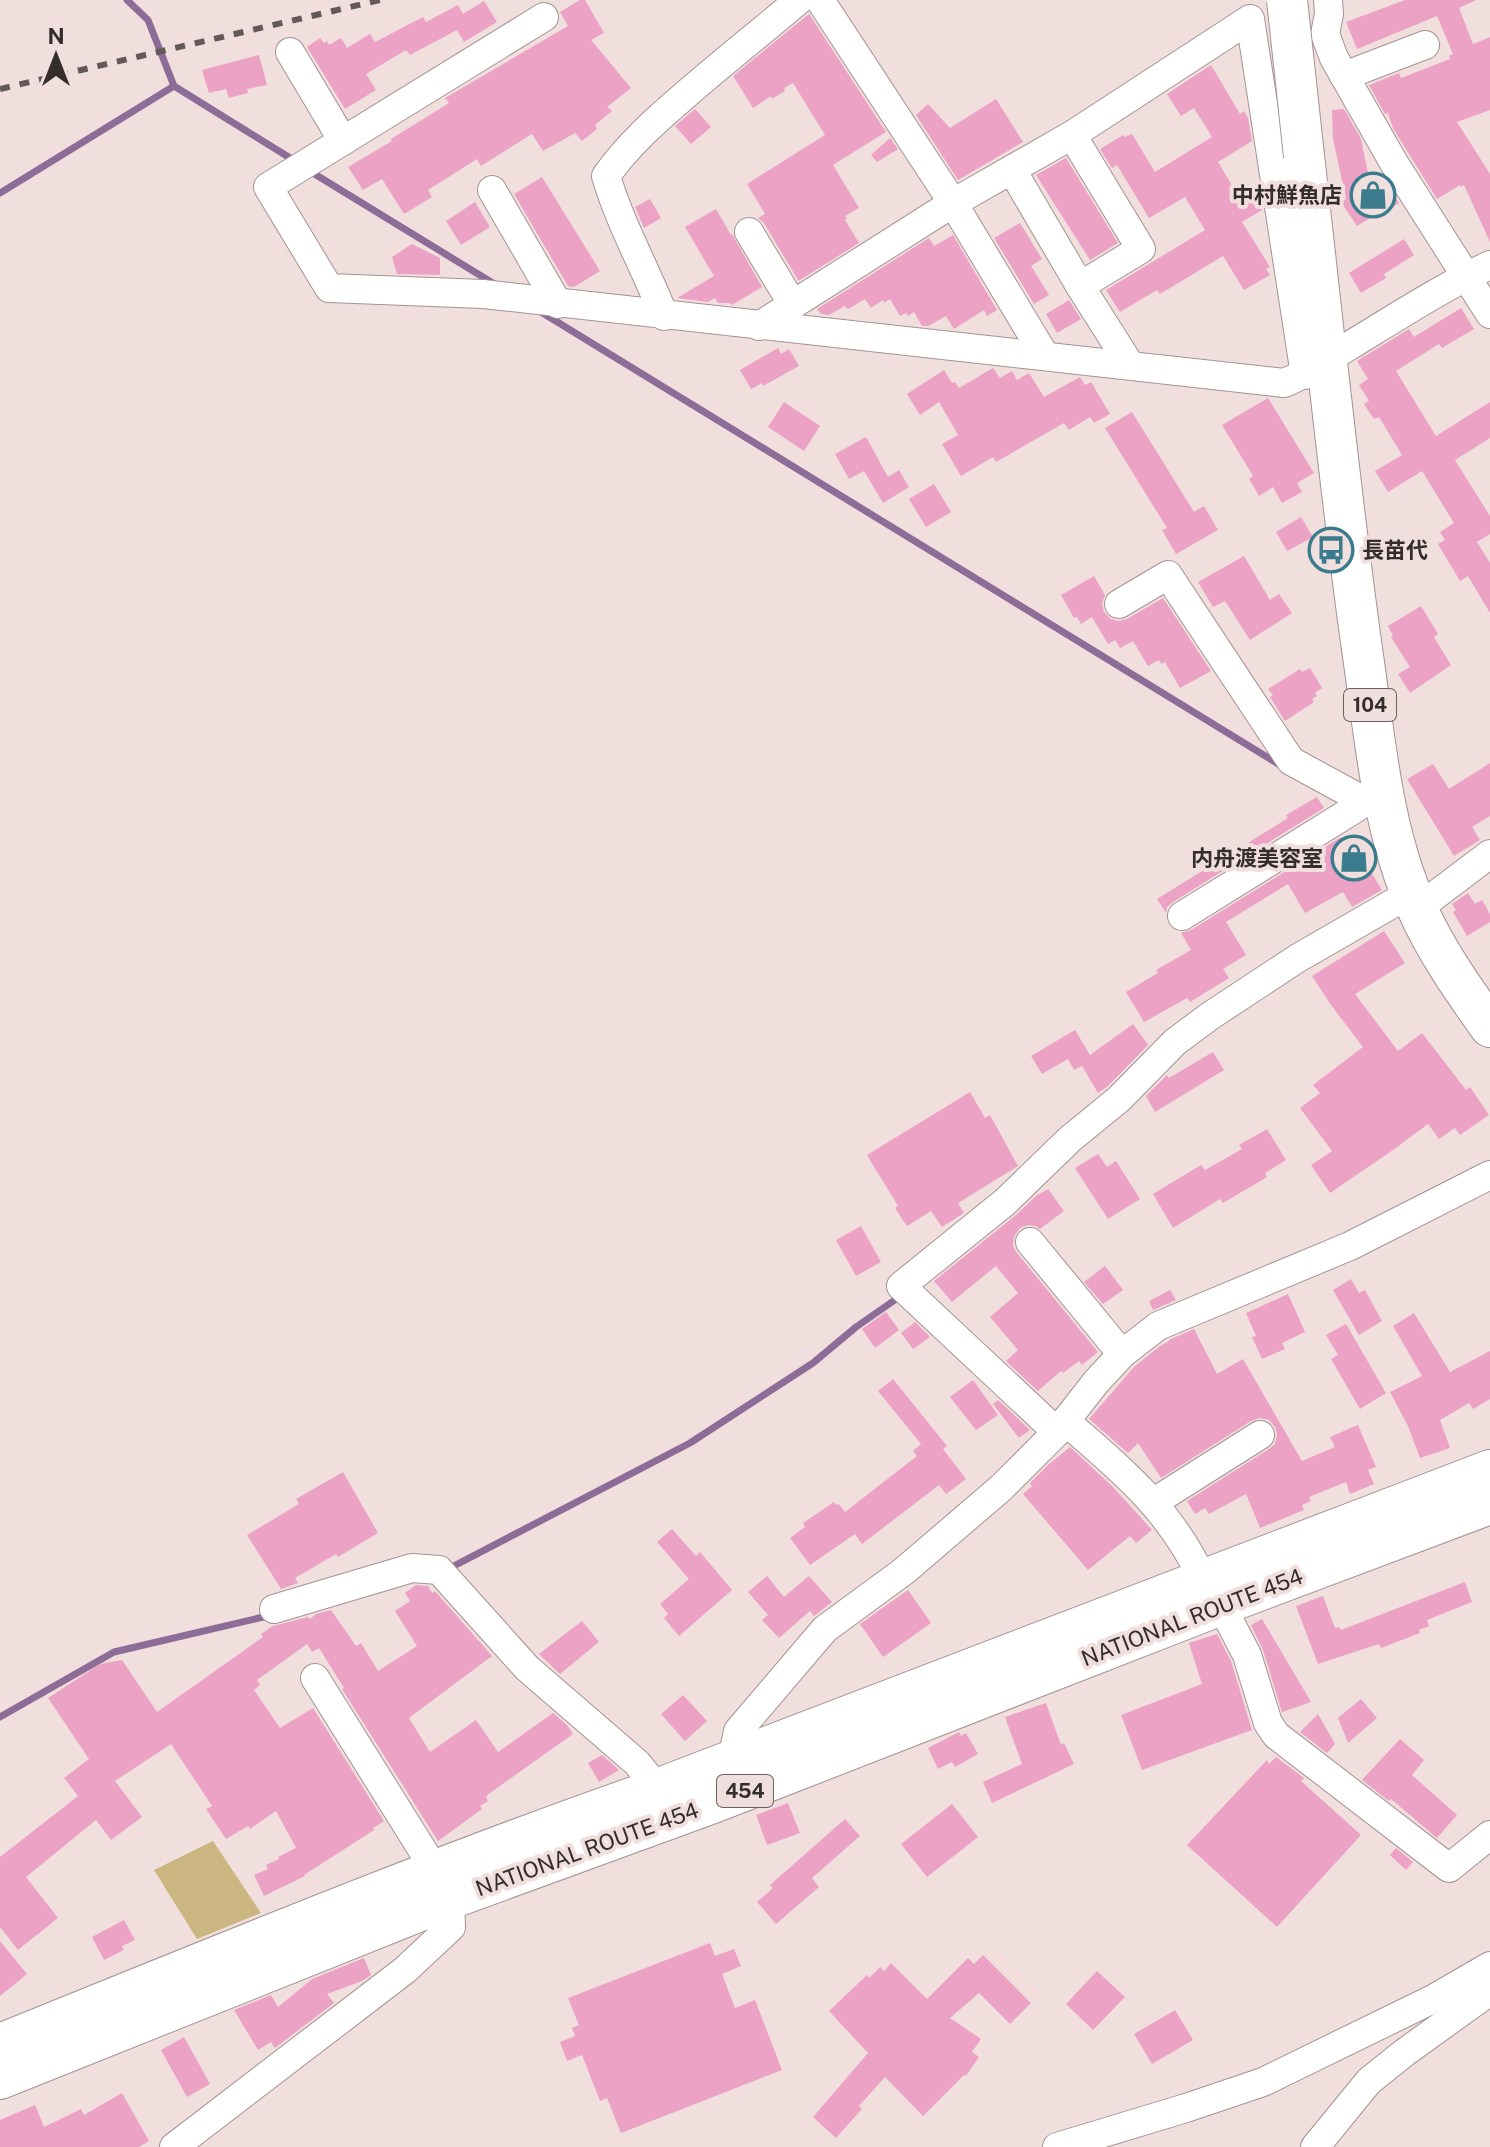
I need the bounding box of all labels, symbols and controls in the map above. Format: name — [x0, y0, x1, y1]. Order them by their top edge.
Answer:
north arrow — [16, 16, 96, 96]
text: N — [47, 23, 65, 49]
shop icon: 中村鮮魚店 — [1349, 171, 1397, 219]
place label: 中村鮮魚店 — [1232, 182, 1342, 208]
bus stop icon: 長苗代 — [1307, 526, 1355, 574]
place label: 長苗代 — [1362, 537, 1428, 563]
road number: 104 — [1344, 689, 1396, 721]
shop icon: 内舟渡美容室 — [1330, 834, 1378, 882]
place label: 内舟渡美容室 — [1191, 845, 1323, 871]
street label: NATIONAL ROUTE 454 — [1077, 1563, 1307, 1671]
road number: 454 — [717, 1775, 773, 1807]
street label: NATIONAL ROUTE 454 — [472, 1796, 702, 1901]

